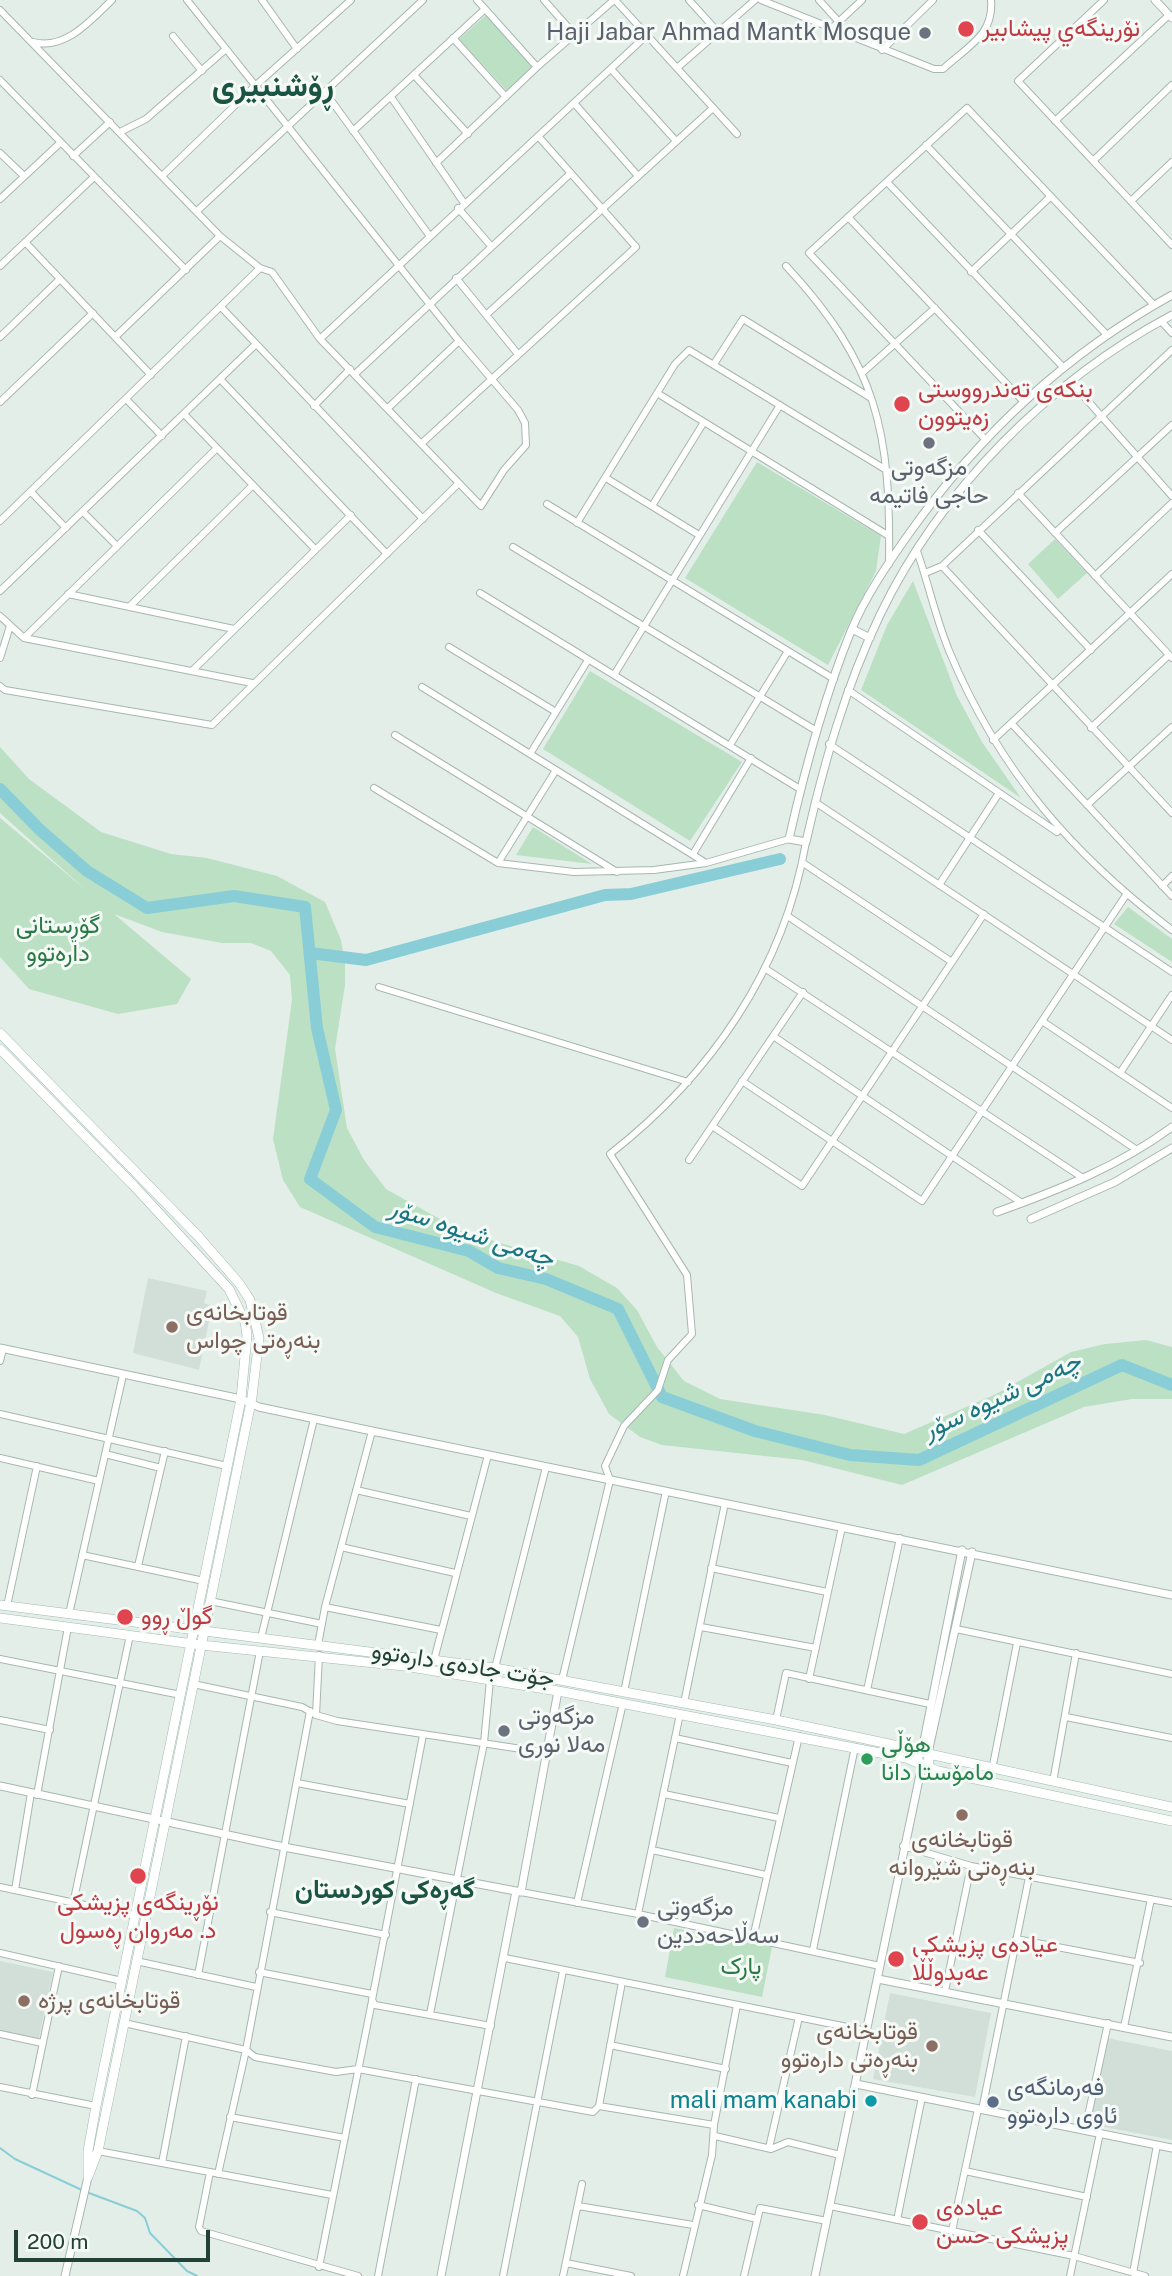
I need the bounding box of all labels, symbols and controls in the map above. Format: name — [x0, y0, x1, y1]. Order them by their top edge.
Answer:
place label: نۆرينگەي پيشابير — [982, 15, 1140, 43]
place label: Haji Jabar Ahmad Mantk Mosque — [546, 19, 911, 47]
marker: نۆرينگەي پيشابير — [956, 19, 976, 39]
marker: Haji Jabar Ahmad Mantk Mosque — [917, 25, 933, 41]
district label: ڕۆشنبیری — [212, 67, 334, 105]
place label: بنکەی تەندرووستی زەیتوون — [918, 376, 1093, 432]
marker: بنکەی تەندرووستی زەیتوون — [892, 394, 912, 414]
marker: مزگەوتی حاجی فاتیمە — [921, 435, 937, 451]
place label: مزگەوتی حاجی فاتیمە — [869, 454, 989, 510]
park label: گۆڕستانی دارەتوو — [16, 912, 100, 968]
water label: چەمی شیوە سۆر — [386, 1192, 558, 1274]
place label: قوتابخانەی بنەڕەتی چواس — [186, 1299, 321, 1355]
marker: قوتابخانەی بنەڕەتی چواس — [164, 1319, 180, 1335]
water label: چەمی شیوە سۆر — [918, 1346, 1086, 1446]
place label: گوڵ ڕوو — [141, 1603, 213, 1631]
marker: گوڵ ڕوو — [115, 1607, 135, 1627]
street label: جۆت جادەی دارەتوو — [370, 1636, 556, 1694]
place label: مزگەوتی مەلا نوری — [518, 1703, 605, 1759]
marker: مزگەوتی مەلا نوری — [496, 1723, 512, 1739]
place label: هۆڵی مامۆستا دانا — [881, 1731, 994, 1787]
marker: هۆڵی مامۆستا دانا — [859, 1751, 875, 1767]
marker: قوتابخانەی بنەڕەتی شێروانە — [954, 1807, 970, 1823]
place label: قوتابخانەی بنەڕەتی شێروانە — [889, 1826, 1035, 1882]
marker: نۆڕینگەی پزیشکی د. مەروان ڕەسول — [128, 1866, 148, 1886]
district label: گەڕەکی کوردستان — [295, 1874, 475, 1906]
place label: نۆڕینگەی پزیشکی د. مەروان ڕەسول — [57, 1889, 219, 1945]
place label: مزگەوتی سەڵاحەددین — [657, 1894, 779, 1950]
marker: مزگەوتی سەڵاحەددین — [635, 1914, 651, 1930]
place label: عیادەی پزیشکی عەبدوڵڵا — [912, 1931, 1058, 1987]
marker: عیادەی پزیشکی عەبدوڵڵا — [886, 1949, 906, 1969]
park label: پارک — [721, 1953, 761, 1981]
place label: قوتابخانەی پرژە — [38, 1987, 180, 2015]
marker: قوتابخانەی پرژە — [16, 1993, 32, 2009]
place label: قوتابخانەی بنەڕەتی دارەتوو — [781, 2018, 918, 2074]
marker: قوتابخانەی بنەڕەتی دارەتوو — [924, 2038, 940, 2054]
place label: فەرمانگەی ئاوی دارەتوو — [1007, 2074, 1117, 2130]
place label: mali mam kanabi — [670, 2087, 857, 2115]
marker: mali mam kanabi — [863, 2093, 879, 2109]
marker: فەرمانگەی ئاوی دارەتوو — [985, 2094, 1001, 2110]
place label: عیادەی پزیشکی حسن — [936, 2194, 1069, 2250]
marker: عیادەی پزیشکی حسن — [910, 2212, 930, 2232]
scale bar — [18, 2216, 214, 2260]
text: 200 m — [27, 2229, 88, 2254]

